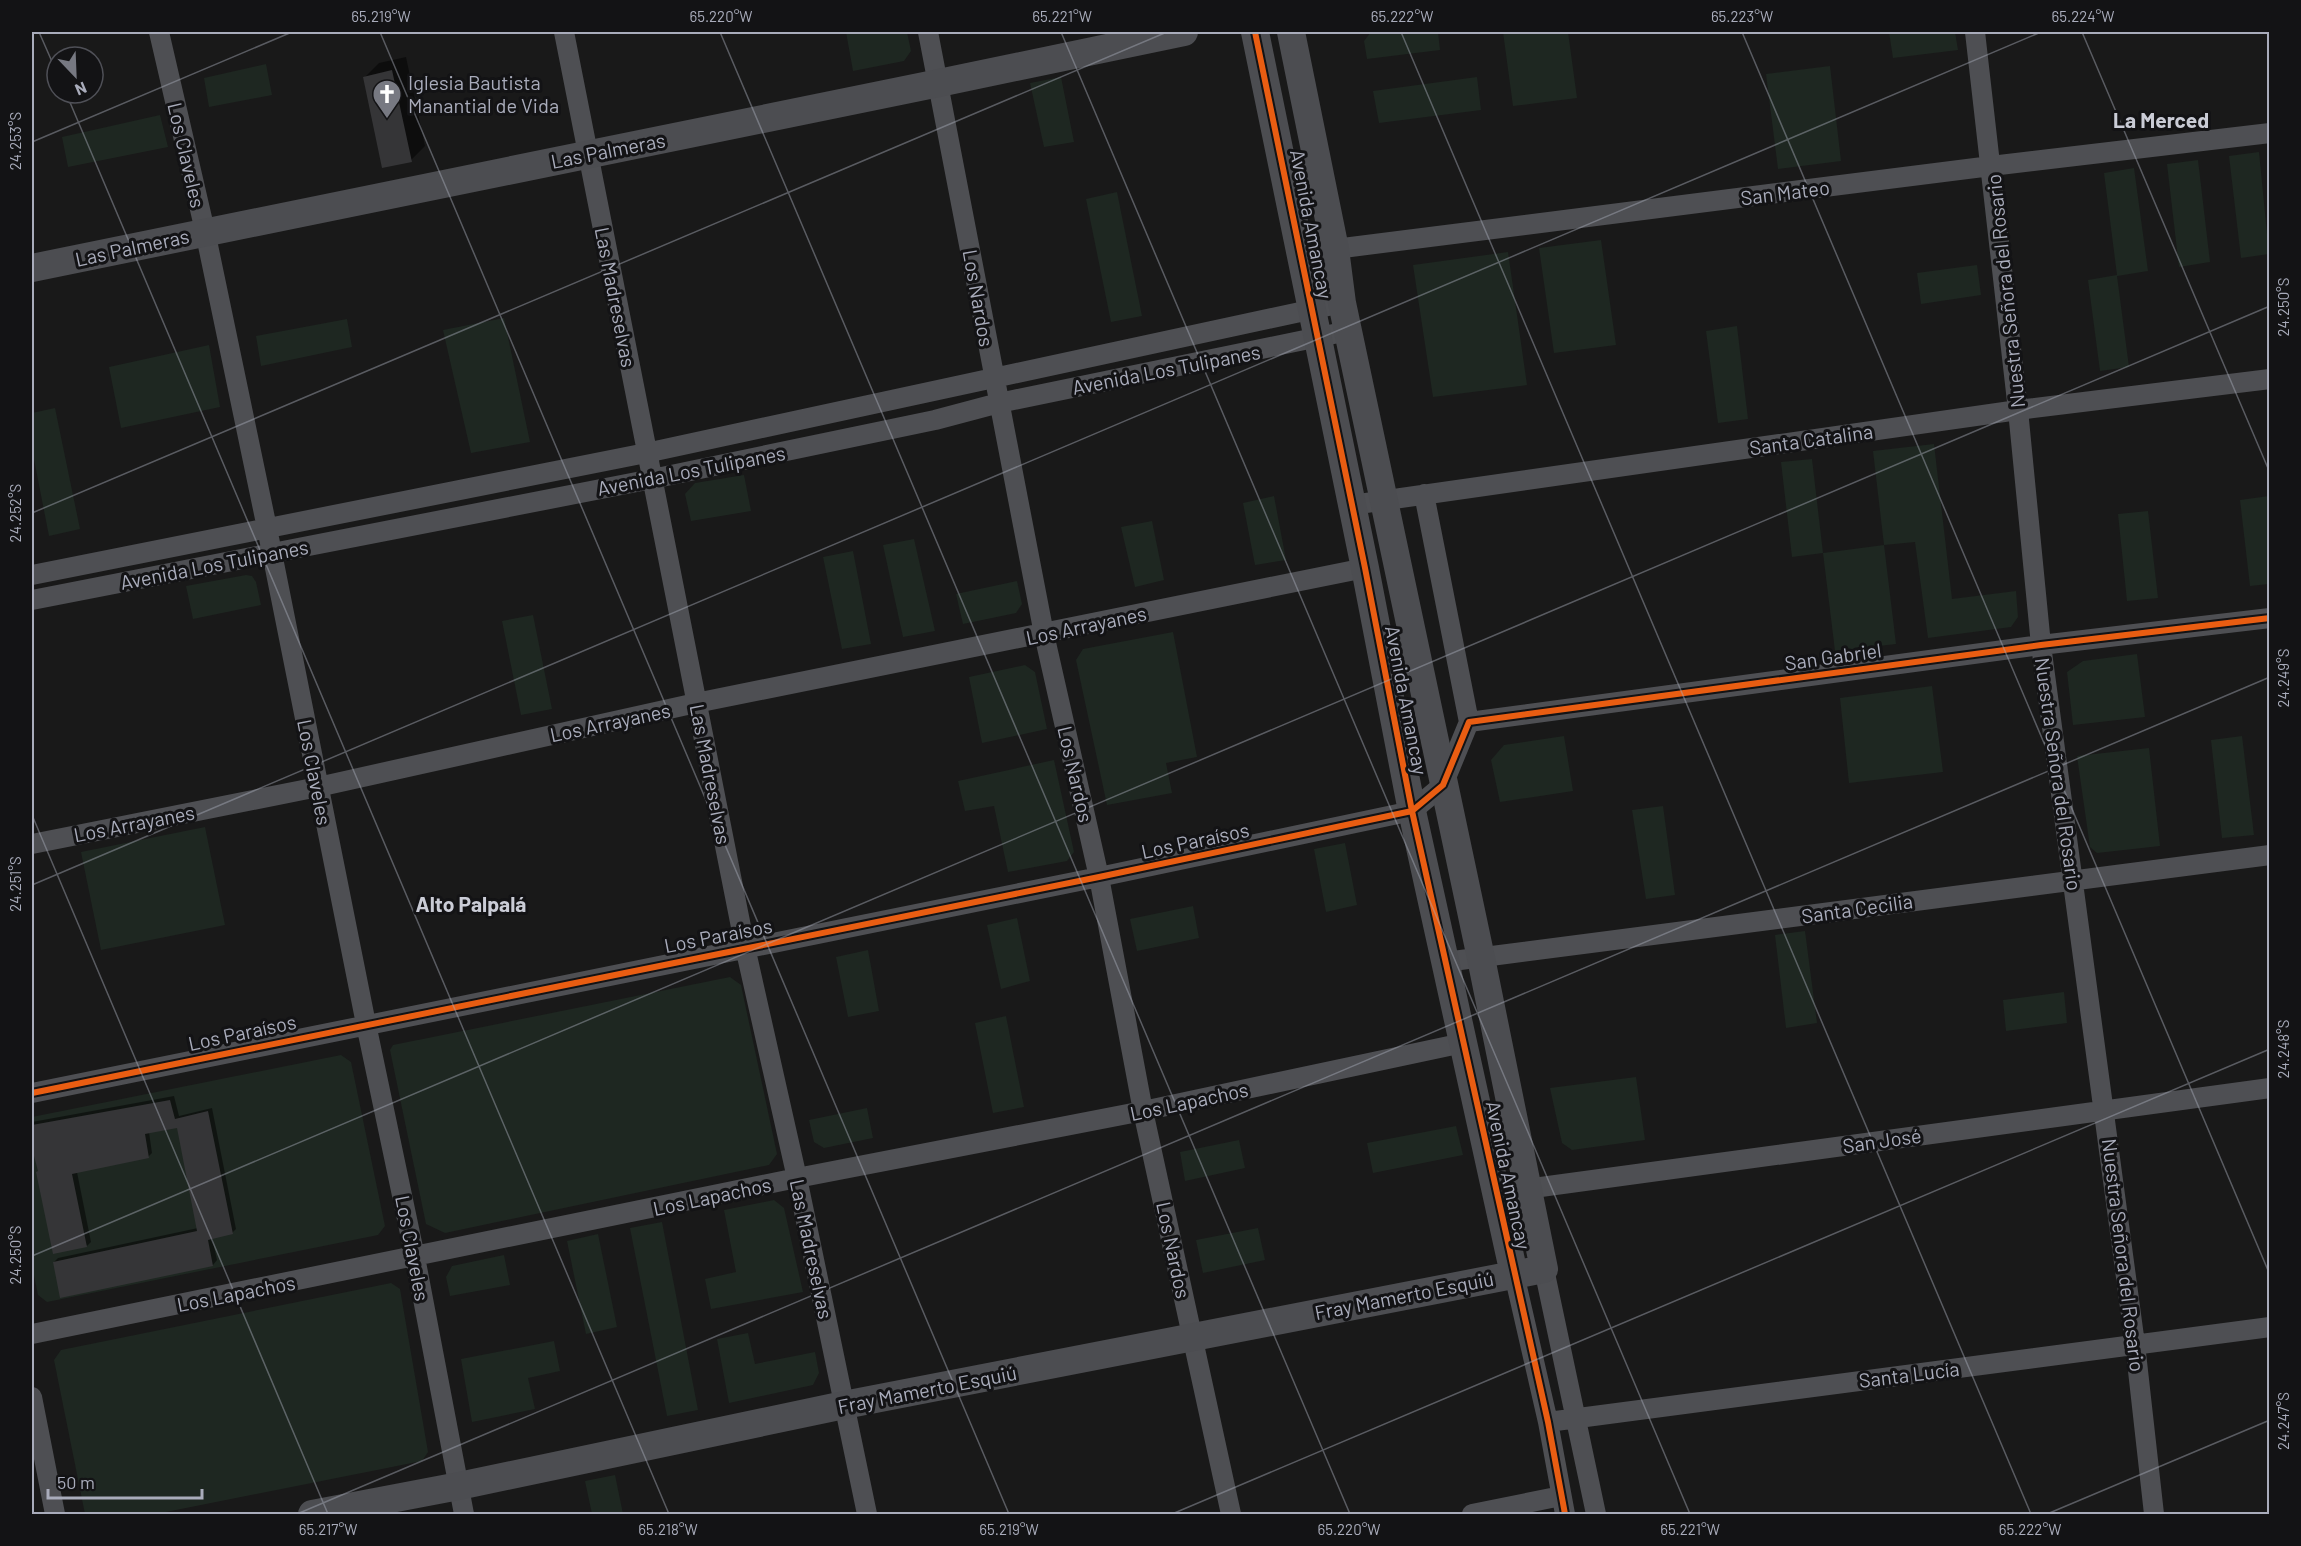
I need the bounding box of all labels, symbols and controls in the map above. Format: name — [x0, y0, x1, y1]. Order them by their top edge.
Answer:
text: 65.219°W — [351, 7, 411, 25]
text: 65.220°W — [689, 7, 753, 25]
text: 65.221°W — [1032, 7, 1092, 25]
text: 65.222°W — [1371, 7, 1433, 25]
text: 65.223°W — [1711, 7, 1773, 25]
text: 65.224°W — [2052, 7, 2114, 25]
north arrow — [45, 45, 105, 105]
place label: Iglesia Bautista Manantial de Vida — [408, 70, 559, 117]
text: N — [72, 78, 90, 100]
church icon: Iglesia Bautista Manantial de Vida — [371, 78, 403, 120]
street label: Los Claveles — [163, 100, 211, 210]
district label: La Merced — [2113, 107, 2209, 132]
text: 24.253°S — [6, 112, 24, 170]
street label: Las Palmeras — [549, 127, 667, 173]
street label: Avenida Amancay — [1286, 147, 1338, 301]
street label: Nuestra Señora del Rosario — [1981, 173, 2029, 409]
street label: San Mateo — [1739, 175, 1831, 209]
street label: Las Palmeras — [73, 223, 191, 271]
street label: Las Madreselvas — [591, 225, 641, 369]
street label: Los Nardos — [959, 248, 999, 348]
text: 24.250°S — [2274, 277, 2292, 337]
street label: Avenida Los Tulipanes — [1070, 339, 1262, 399]
street label: Santa Catalina — [1748, 418, 1874, 460]
street label: Avenida Los Tulipanes — [595, 440, 787, 500]
text: 24.252°S — [6, 484, 24, 542]
street label: Avenida Los Tulipanes — [118, 534, 310, 594]
street label: Los Arrayanes — [1024, 601, 1148, 649]
street label: Avenida Amancay — [1381, 623, 1433, 777]
street label: San Gabriel — [1783, 637, 1883, 675]
text: 24.249°S — [2274, 648, 2292, 708]
street label: Nuestra Señora del Rosario — [2031, 656, 2087, 892]
street label: Los Arrayanes — [548, 698, 672, 746]
street label: Las Madreselvas — [686, 702, 736, 846]
street label: Los Claveles — [293, 717, 337, 827]
street label: Los Nardos — [1053, 723, 1099, 825]
street label: Los Arrayanes — [72, 800, 196, 846]
street label: Los Paraísos — [1139, 817, 1251, 863]
text: 24.251°S — [6, 856, 24, 912]
street label: Santa Cecilia — [1800, 888, 1914, 928]
district label: Alto Palpalá — [416, 891, 526, 916]
street label: Los Paraísos — [662, 913, 774, 957]
street label: Los Paraísos — [186, 1009, 298, 1055]
text: 24.248°S — [2274, 1019, 2292, 1079]
street label: Los Lapachos — [1128, 1077, 1250, 1125]
street label: Avenida Amancay — [1481, 1098, 1537, 1252]
street label: San José — [1841, 1123, 1923, 1157]
street label: Nuestra Señora del Rosario — [2098, 1137, 2150, 1373]
street label: Los Lapachos — [651, 1172, 773, 1220]
street label: Las Madreselvas — [785, 1177, 839, 1321]
street label: Los Claveles — [391, 1193, 435, 1303]
street label: Los Nardos — [1152, 1199, 1196, 1301]
text: 24.250°S — [6, 1225, 24, 1285]
street label: Fray Mamerto Esquiú — [1312, 1266, 1496, 1324]
street label: Los Lapachos — [175, 1270, 297, 1316]
street label: Santa Lucía — [1857, 1356, 1961, 1392]
street label: Fray Mamerto Esquiú — [835, 1360, 1019, 1418]
text: 24.247°S — [2274, 1392, 2292, 1450]
scale bar — [48, 1462, 202, 1500]
text: 50 m — [57, 1471, 95, 1493]
text: 65.217°W — [299, 1520, 357, 1538]
text: 65.218°W — [638, 1520, 698, 1538]
text: 65.219°W — [979, 1520, 1039, 1538]
text: 65.220°W — [1317, 1520, 1381, 1538]
text: 65.221°W — [1660, 1520, 1720, 1538]
text: 65.222°W — [1999, 1520, 2061, 1538]

